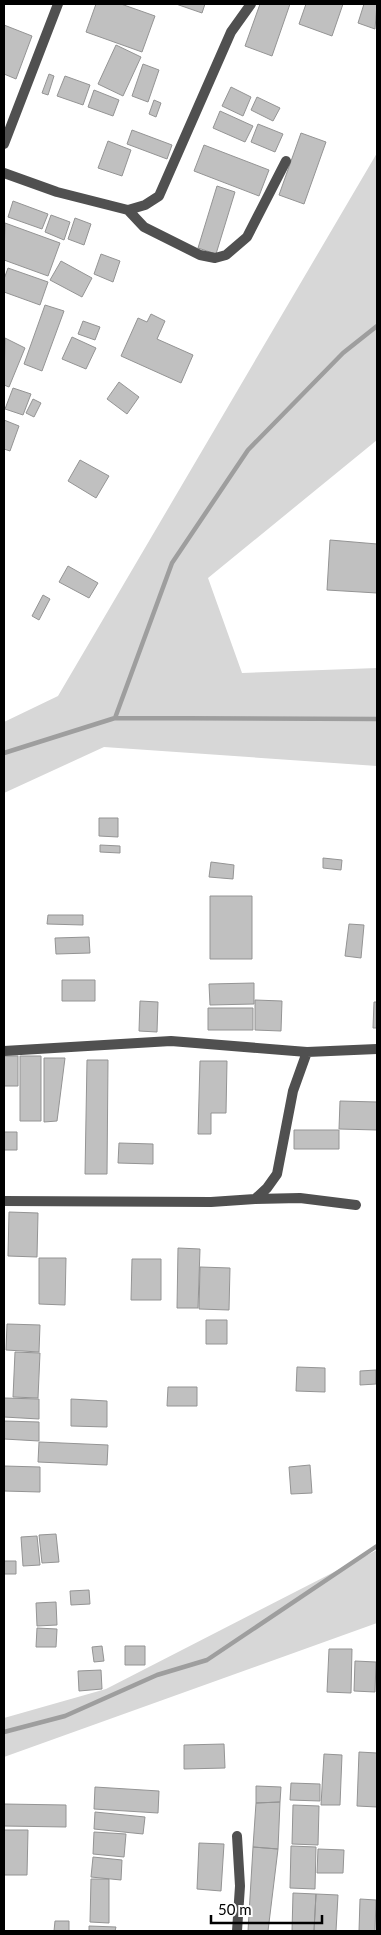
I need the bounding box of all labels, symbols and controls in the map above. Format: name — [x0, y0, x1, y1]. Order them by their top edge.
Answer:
scale bar — [211, 1892, 322, 1924]
text: 50 m — [218, 1900, 252, 1918]

